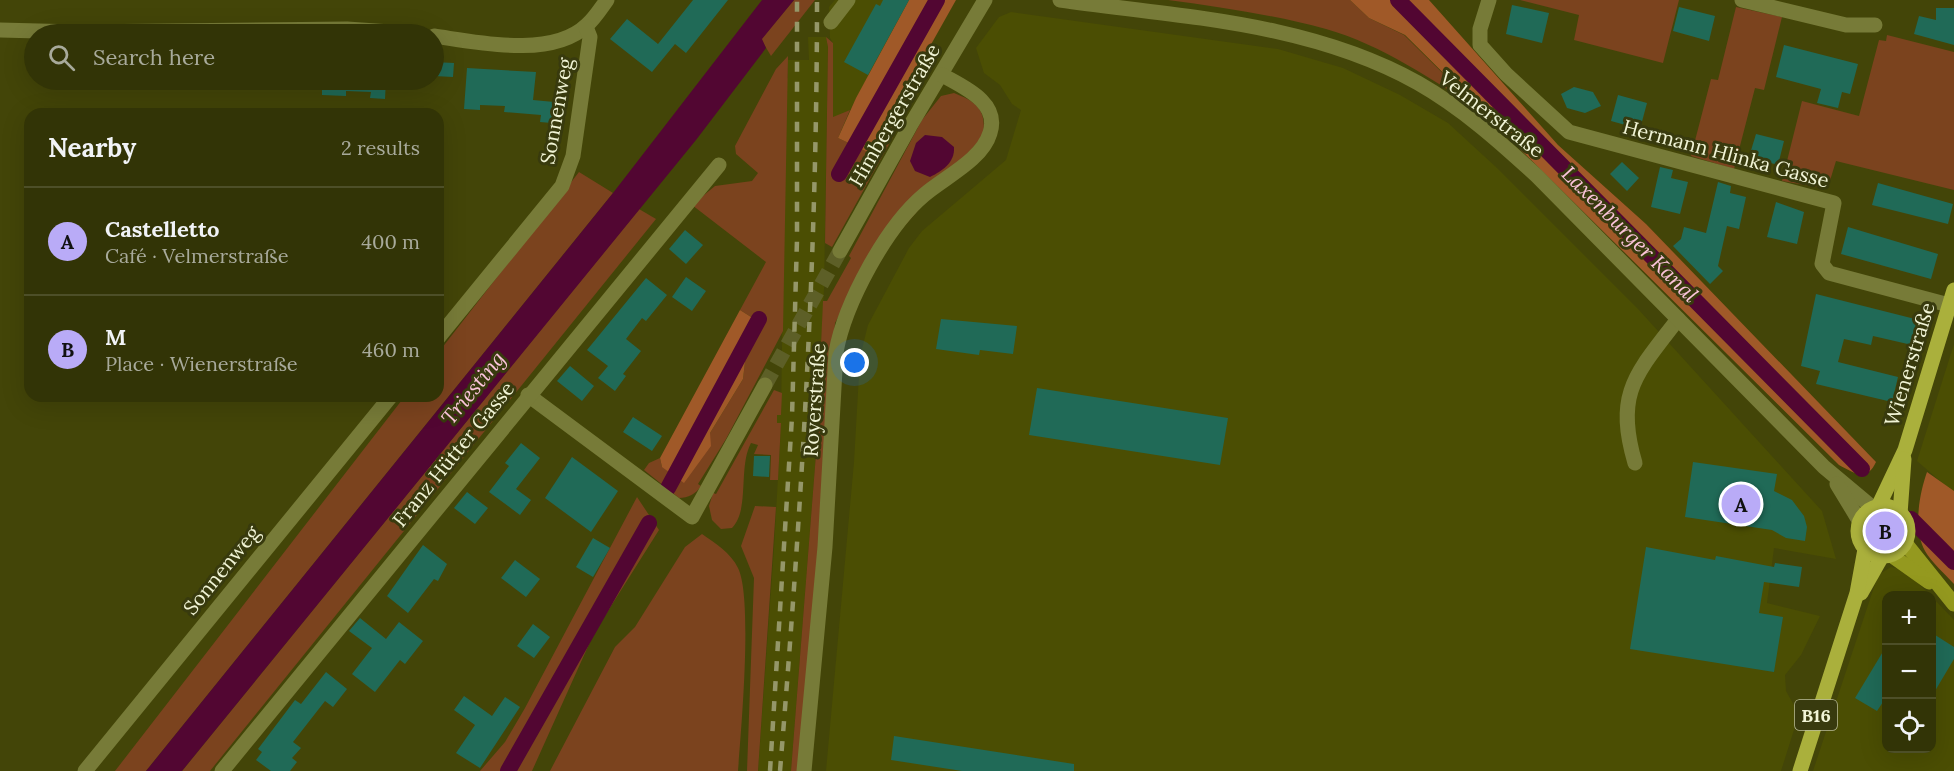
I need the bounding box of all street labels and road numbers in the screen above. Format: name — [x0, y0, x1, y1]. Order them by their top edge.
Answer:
street label: Himbergerstraße — [843, 39, 945, 191]
street label: Sonnenweg — [534, 55, 578, 166]
street label: Velmerstraße — [1434, 65, 1550, 163]
street label: Hermann Hlinka Gasse — [1620, 113, 1832, 193]
street label: Wienerstraße — [1878, 299, 1940, 429]
street label: Royerstraße — [798, 342, 830, 458]
street label: Franz Hütter Gasse — [387, 376, 519, 532]
street label: Sonnenweg — [177, 520, 265, 620]
road number: B16 — [1795, 700, 1837, 730]

